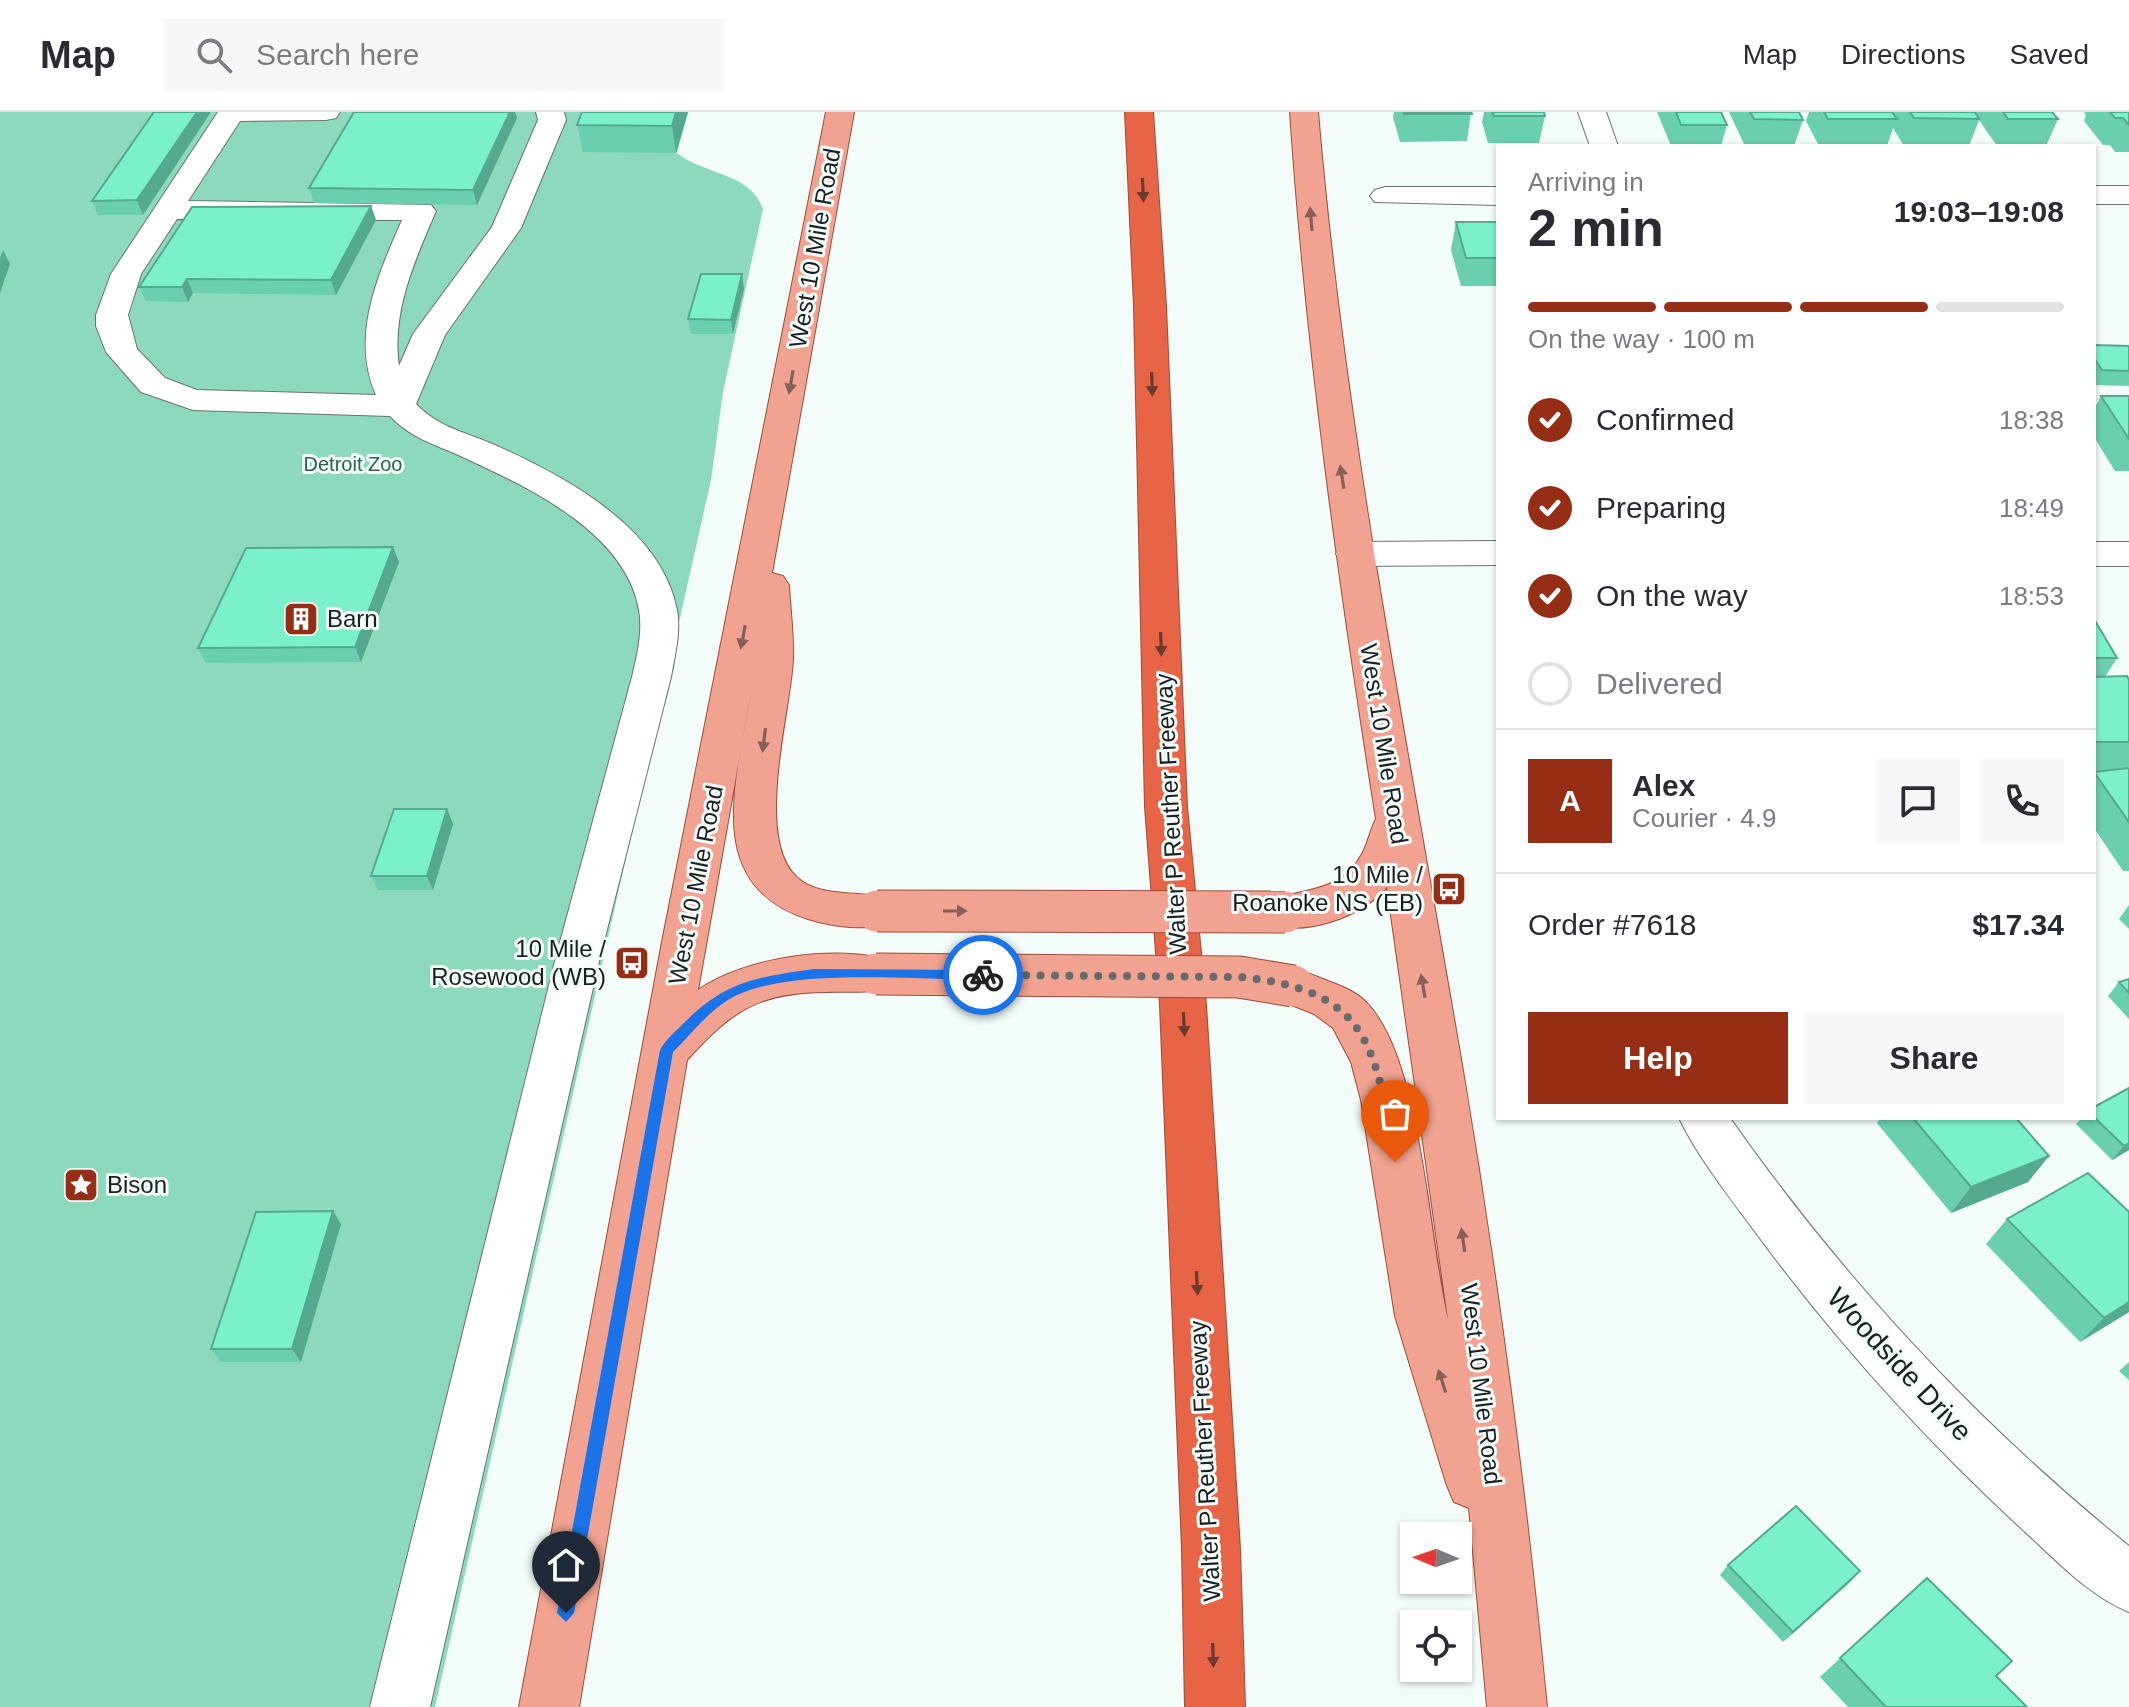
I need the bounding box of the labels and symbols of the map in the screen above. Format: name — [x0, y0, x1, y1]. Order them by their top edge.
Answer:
street label: West 10 Mile Road — [784, 146, 845, 350]
one-way arrow — [1137, 178, 1150, 203]
one-way arrow — [1304, 206, 1317, 231]
one-way arrow — [785, 369, 797, 394]
one-way arrow — [1146, 372, 1159, 397]
park label: Detroit Zoo — [304, 453, 402, 475]
one-way arrow — [1335, 464, 1348, 489]
building icon: Barn — [282, 600, 320, 638]
place label: Barn — [327, 605, 378, 632]
one-way arrow — [737, 625, 749, 650]
one-way arrow — [1155, 632, 1168, 657]
street label: West 10 Mile Road — [1355, 642, 1414, 846]
street label: Walter P Reuther Freeway — [1150, 673, 1191, 955]
one-way arrow — [758, 728, 771, 753]
street label: West 10 Mile Road — [663, 783, 728, 987]
place label: 10 Mile / Roanoke NS (EB) — [1232, 861, 1423, 916]
bus stop icon: 10 Mile / Roanoke NS (EB) — [1430, 870, 1468, 908]
one-way arrow — [943, 905, 968, 917]
place label: 10 Mile / Rosewood (WB) — [431, 935, 606, 990]
courier — [943, 935, 1023, 1015]
bus stop icon: 10 Mile / Rosewood (WB) — [613, 944, 651, 982]
one-way arrow — [1417, 973, 1429, 998]
one-way arrow — [1178, 1012, 1191, 1037]
pin — [1361, 1080, 1429, 1162]
place icon: Bison — [62, 1166, 100, 1204]
place label: Bison — [107, 1171, 167, 1198]
one-way arrow — [1456, 1227, 1469, 1252]
one-way arrow — [1191, 1271, 1204, 1296]
street label: West 10 Mile Road — [1456, 1282, 1507, 1486]
street label: Woodside Drive — [1821, 1282, 1978, 1447]
street label: Walter P Reuther Freeway — [1184, 1320, 1225, 1602]
one-way arrow — [1435, 1368, 1447, 1392]
north arrow — [1400, 1522, 1472, 1594]
pin — [532, 1531, 600, 1613]
one-way arrow — [1207, 1643, 1220, 1668]

